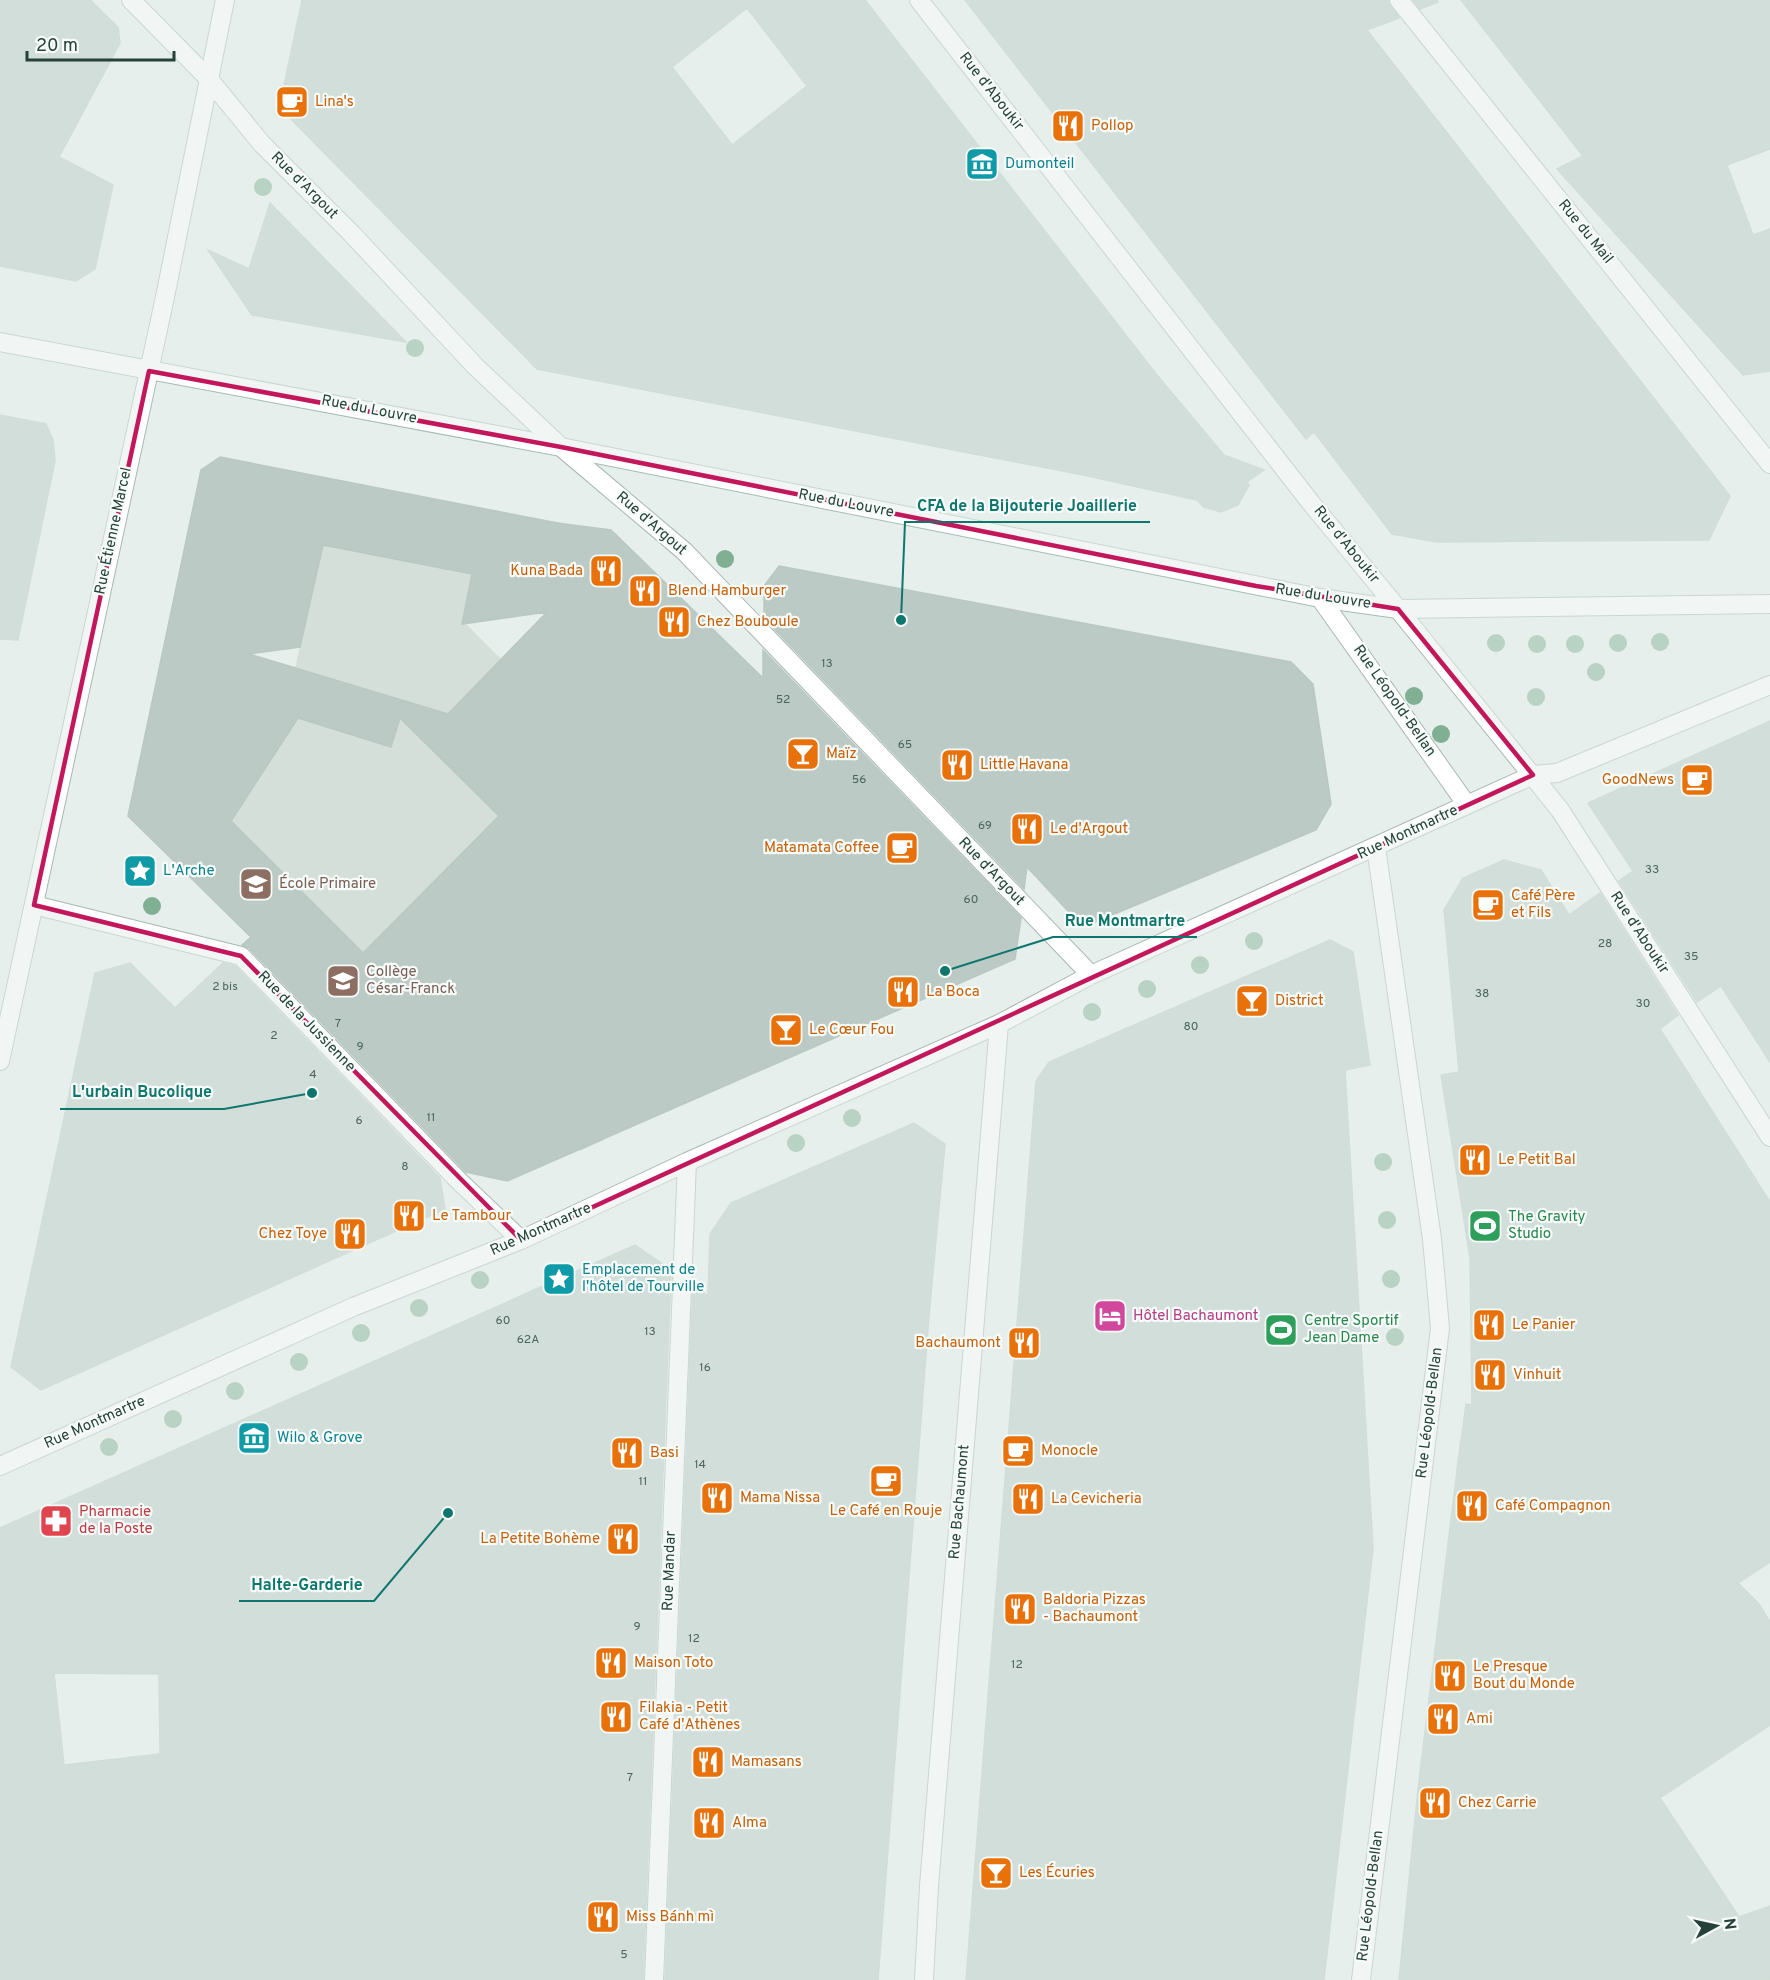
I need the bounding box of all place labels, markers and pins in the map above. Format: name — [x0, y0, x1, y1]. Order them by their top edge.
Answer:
cafe icon: Lina's — [274, 84, 310, 120]
place label: Lina's — [315, 93, 354, 112]
restaurant icon: Pollop — [1050, 108, 1086, 144]
place label: Pollop — [1091, 117, 1134, 136]
museum icon: Dumonteil — [964, 146, 1000, 182]
place label: Dumonteil — [1005, 155, 1075, 174]
callout: CFA de la Bijouterie Joaillerie — [905, 488, 1150, 522]
restaurant icon: Kuna Bada — [588, 553, 624, 589]
place label: Kuna Bada — [510, 562, 583, 581]
restaurant icon: Blend Hamburger — [627, 573, 663, 609]
place label: Blend Hamburger — [668, 582, 786, 601]
restaurant icon: Chez Bouboule — [656, 604, 692, 640]
place label: Chez Bouboule — [697, 613, 799, 632]
bar icon: Maïz — [785, 736, 821, 772]
place label: Maïz — [826, 745, 857, 764]
restaurant icon: Little Havana — [939, 747, 975, 783]
place label: Little Havana — [980, 756, 1068, 775]
cafe icon: GoodNews — [1679, 762, 1715, 798]
place label: GoodNews — [1602, 771, 1674, 790]
restaurant icon: Le d'Argout — [1009, 811, 1045, 847]
place label: Le d'Argout — [1050, 820, 1128, 839]
cafe icon: Matamata Coffee — [884, 830, 920, 866]
place label: Matamata Coffee — [764, 839, 879, 858]
place icon: L'Arche — [122, 853, 158, 889]
place label: L'Arche — [163, 862, 214, 881]
school or university icon: École Primaire — [238, 866, 274, 902]
place label: École Primaire — [279, 874, 376, 894]
cafe icon: Café Père et Fils — [1470, 887, 1506, 923]
place label: Café Père et Fils — [1511, 887, 1575, 923]
callout: Rue Montmartre — [1053, 903, 1197, 937]
school or university icon: Collège César-Franck — [325, 963, 361, 999]
place label: Collège César-Franck — [366, 963, 455, 999]
restaurant icon: La Boca — [885, 974, 921, 1010]
place label: La Boca — [926, 983, 980, 1002]
bar icon: District — [1234, 983, 1270, 1019]
place label: District — [1275, 992, 1324, 1011]
bar icon: Le Cœur Fou — [768, 1012, 804, 1048]
place label: Le Cœur Fou — [809, 1021, 894, 1040]
callout: L'urbain Bucolique — [60, 1075, 224, 1109]
restaurant icon: Le Petit Bal — [1457, 1142, 1493, 1178]
place label: Le Petit Bal — [1498, 1151, 1576, 1170]
restaurant icon: Le Tambour — [391, 1198, 427, 1234]
place label: Le Tambour — [432, 1207, 512, 1226]
sports icon: The Gravity Studio — [1467, 1208, 1503, 1244]
place label: The Gravity Studio — [1508, 1208, 1586, 1244]
restaurant icon: Chez Toye — [332, 1216, 368, 1252]
place label: Chez Toye — [259, 1225, 327, 1244]
place icon: Emplacement de l'hôtel de Tourville — [541, 1261, 577, 1297]
place label: Emplacement de l'hôtel de Tourville — [582, 1261, 704, 1297]
hotel icon: Hôtel Bachaumont — [1092, 1298, 1128, 1334]
place label: Hôtel Bachaumont — [1133, 1307, 1258, 1326]
restaurant icon: Le Panier — [1471, 1307, 1507, 1343]
sports icon: Centre Sportif Jean Dame — [1263, 1312, 1299, 1348]
place label: Centre Sportif Jean Dame — [1304, 1312, 1399, 1348]
place label: Le Panier — [1512, 1316, 1576, 1335]
restaurant icon: Bachaumont — [1006, 1325, 1042, 1361]
place label: Bachaumont — [915, 1334, 1001, 1353]
restaurant icon: Vinhuit — [1472, 1357, 1508, 1393]
place label: Vinhuit — [1513, 1366, 1561, 1385]
museum icon: Wilo & Grove — [236, 1420, 272, 1456]
place label: Wilo & Grove — [277, 1429, 363, 1448]
cafe icon: Monocle — [1000, 1433, 1036, 1469]
restaurant icon: Basi — [609, 1435, 645, 1471]
place label: Monocle — [1041, 1442, 1098, 1461]
place label: Basi — [650, 1444, 679, 1463]
cafe icon: Le Café en Rouje — [868, 1463, 904, 1499]
restaurant icon: Mama Nissa — [699, 1480, 735, 1516]
restaurant icon: La Cevicheria — [1010, 1481, 1046, 1517]
restaurant icon: Café Compagnon — [1454, 1488, 1490, 1524]
place label: Mama Nissa — [740, 1489, 820, 1508]
place label: La Cevicheria — [1051, 1490, 1142, 1509]
place label: Café Compagnon — [1495, 1497, 1611, 1516]
place label: Le Café en Rouje — [830, 1502, 942, 1521]
pharmacy icon: Pharmacie de la Poste — [38, 1503, 74, 1539]
place label: Pharmacie de la Poste — [79, 1503, 153, 1539]
restaurant icon: La Petite Bohème — [605, 1521, 641, 1557]
place label: La Petite Bohème — [480, 1530, 600, 1549]
callout: Halte-Garderie — [239, 1567, 374, 1601]
restaurant icon: Baldoria Pizzas - Bachaumont — [1002, 1591, 1038, 1627]
place label: Baldoria Pizzas - Bachaumont — [1043, 1591, 1146, 1627]
restaurant icon: Maison Toto — [593, 1645, 629, 1681]
place label: Maison Toto — [634, 1654, 713, 1673]
restaurant icon: Le Presque Bout du Monde — [1432, 1658, 1468, 1694]
place label: Le Presque Bout du Monde — [1473, 1658, 1575, 1694]
restaurant icon: Filakia - Petit Café d'Athènes — [598, 1699, 634, 1735]
place label: Filakia - Petit Café d'Athènes — [639, 1699, 740, 1735]
restaurant icon: Ami — [1425, 1701, 1461, 1737]
place label: Ami — [1466, 1710, 1493, 1729]
restaurant icon: Mamasans — [690, 1744, 726, 1780]
place label: Mamasans — [731, 1753, 802, 1772]
restaurant icon: Chez Carrie — [1417, 1785, 1453, 1821]
place label: Chez Carrie — [1458, 1794, 1537, 1813]
restaurant icon: Alma — [691, 1805, 727, 1841]
place label: Alma — [732, 1814, 767, 1833]
bar icon: Les Écuries — [978, 1855, 1014, 1891]
place label: Les Écuries — [1019, 1863, 1095, 1883]
restaurant icon: Miss Bánh mì — [585, 1899, 621, 1935]
place label: Miss Bánh mì — [626, 1908, 714, 1927]

